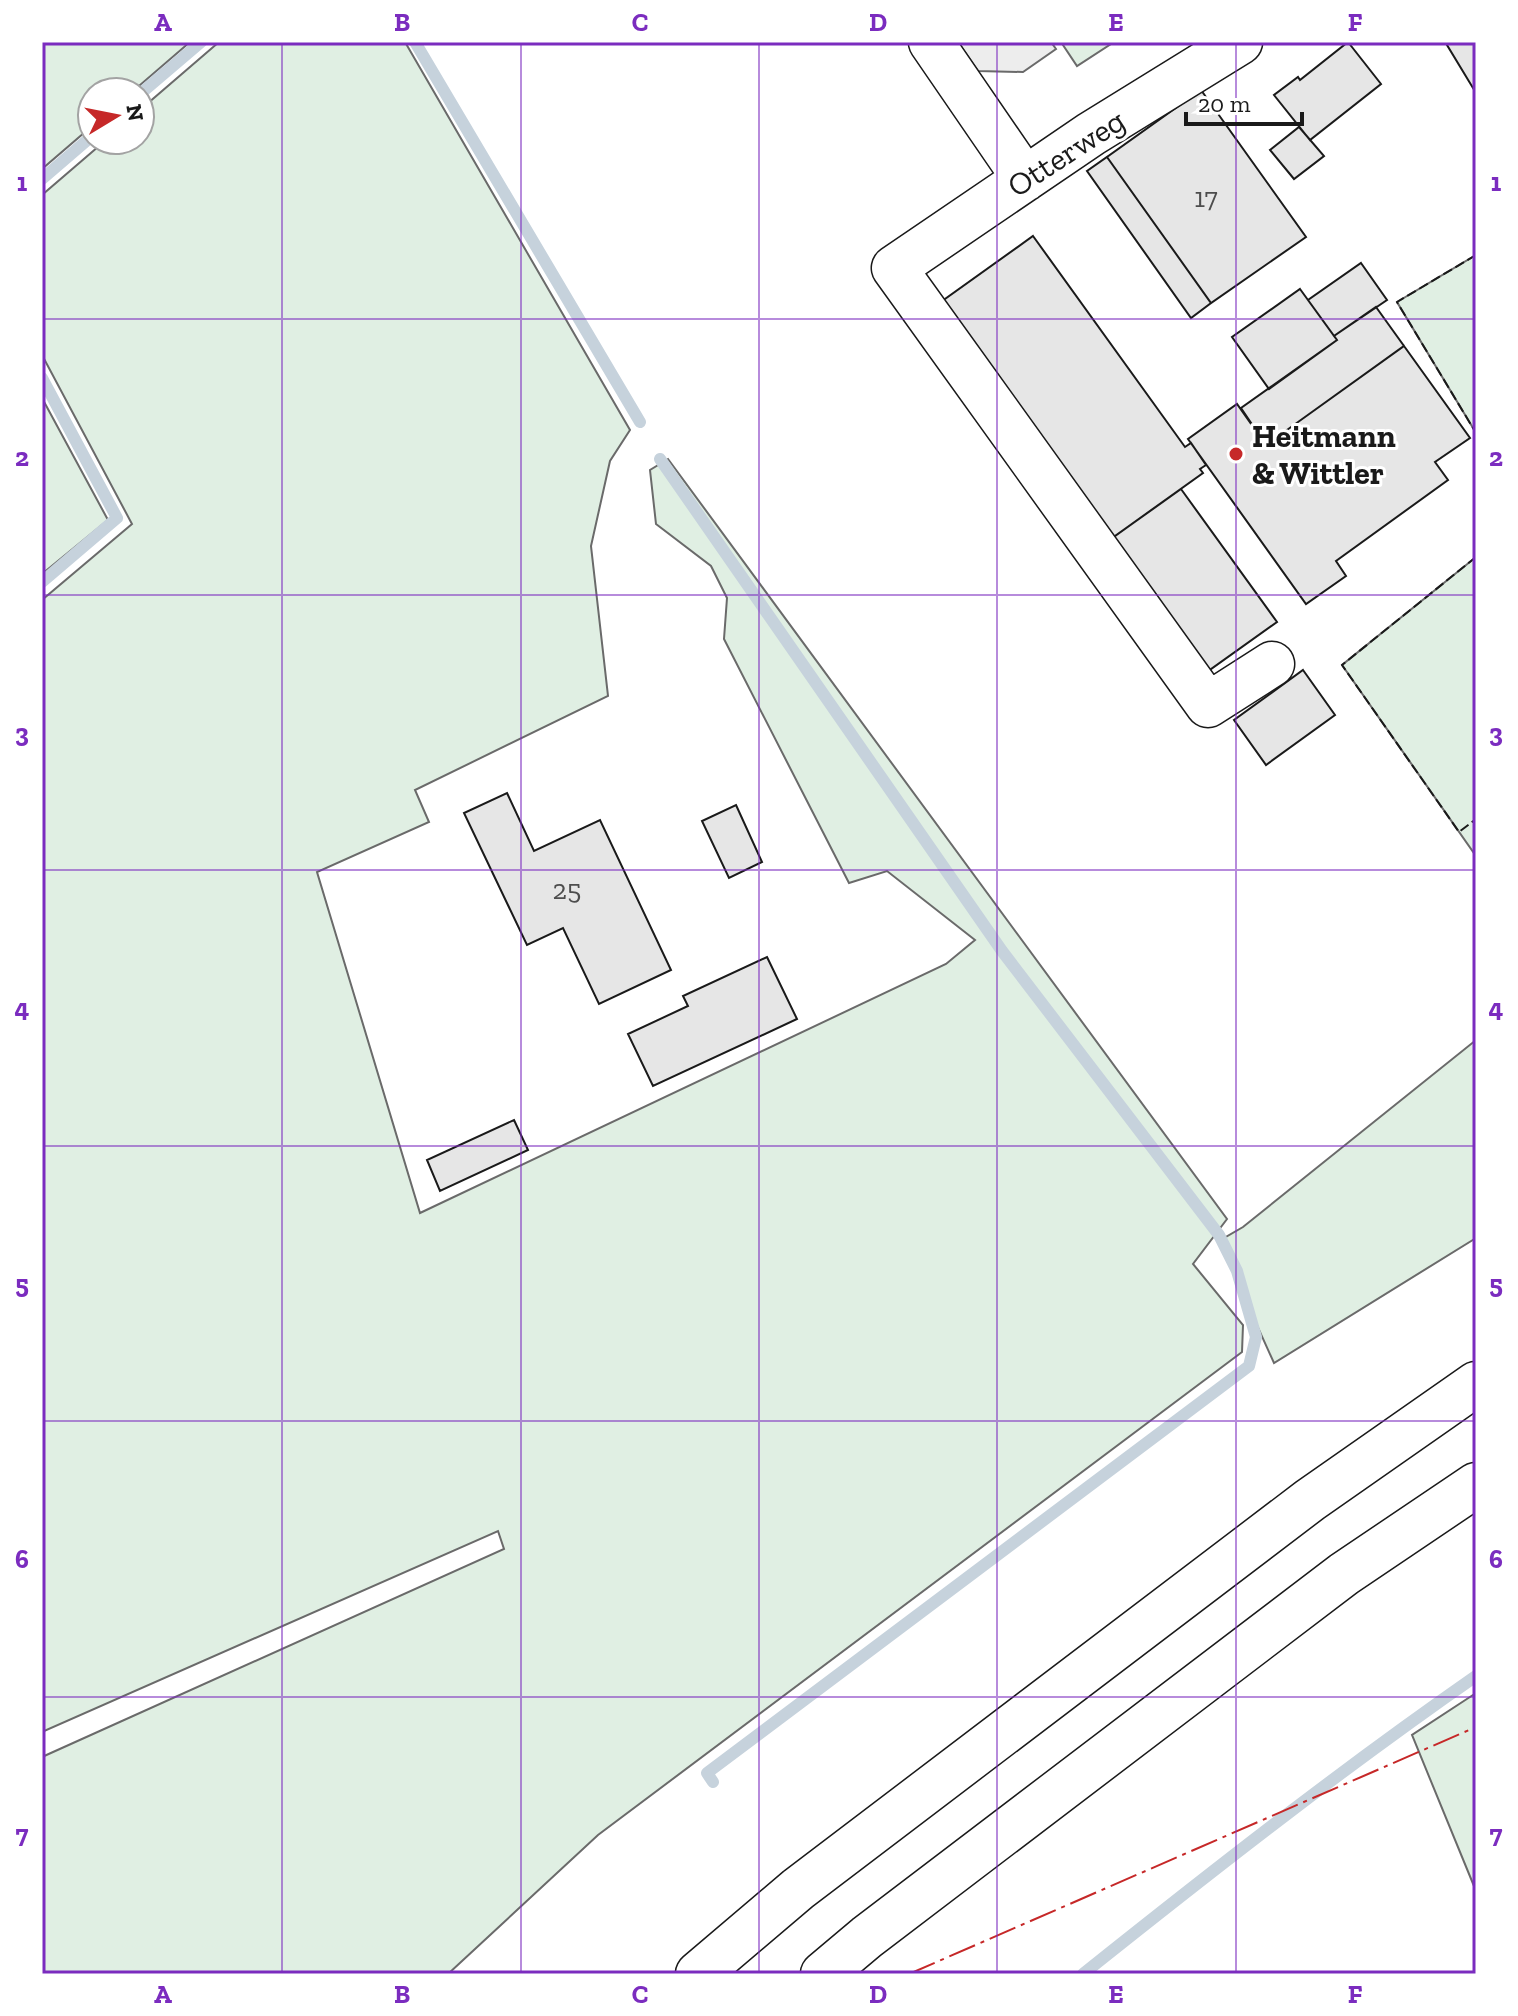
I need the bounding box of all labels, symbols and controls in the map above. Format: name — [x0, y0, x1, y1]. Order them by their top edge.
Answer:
text: A — [154, 6, 172, 38]
text: B — [394, 6, 410, 38]
text: C — [632, 6, 648, 38]
text: D — [869, 6, 887, 38]
text: E — [1108, 6, 1124, 38]
text: F — [1348, 6, 1363, 38]
north arrow — [76, 76, 156, 156]
scale bar — [1186, 76, 1302, 126]
text: 20 m — [1198, 89, 1251, 118]
street label: Otterweg — [1000, 101, 1132, 205]
text: N — [120, 102, 150, 123]
text: 1 — [17, 166, 28, 198]
text: 1 — [1491, 166, 1502, 198]
house number: 17 — [1194, 181, 1218, 214]
place label: Heitmann & Wittler — [1252, 417, 1396, 492]
text: 2 — [15, 441, 29, 473]
text: 2 — [1489, 441, 1503, 473]
marker: Heitmann & Wittler — [1227, 445, 1245, 463]
text: 3 — [15, 717, 29, 749]
text: 3 — [1489, 717, 1503, 749]
house number: 25 — [553, 873, 581, 906]
text: 4 — [15, 992, 30, 1024]
text: 4 — [1489, 992, 1504, 1024]
text: 5 — [15, 1268, 29, 1300]
text: 5 — [1489, 1268, 1503, 1300]
text: 6 — [15, 1543, 29, 1575]
text: 6 — [1489, 1543, 1503, 1575]
text: 7 — [16, 1818, 29, 1850]
text: 7 — [1490, 1818, 1503, 1850]
text: A — [154, 1978, 172, 2010]
text: B — [394, 1978, 410, 2010]
text: C — [632, 1978, 648, 2010]
text: D — [869, 1978, 887, 2010]
text: E — [1108, 1978, 1124, 2010]
text: F — [1348, 1978, 1363, 2010]

